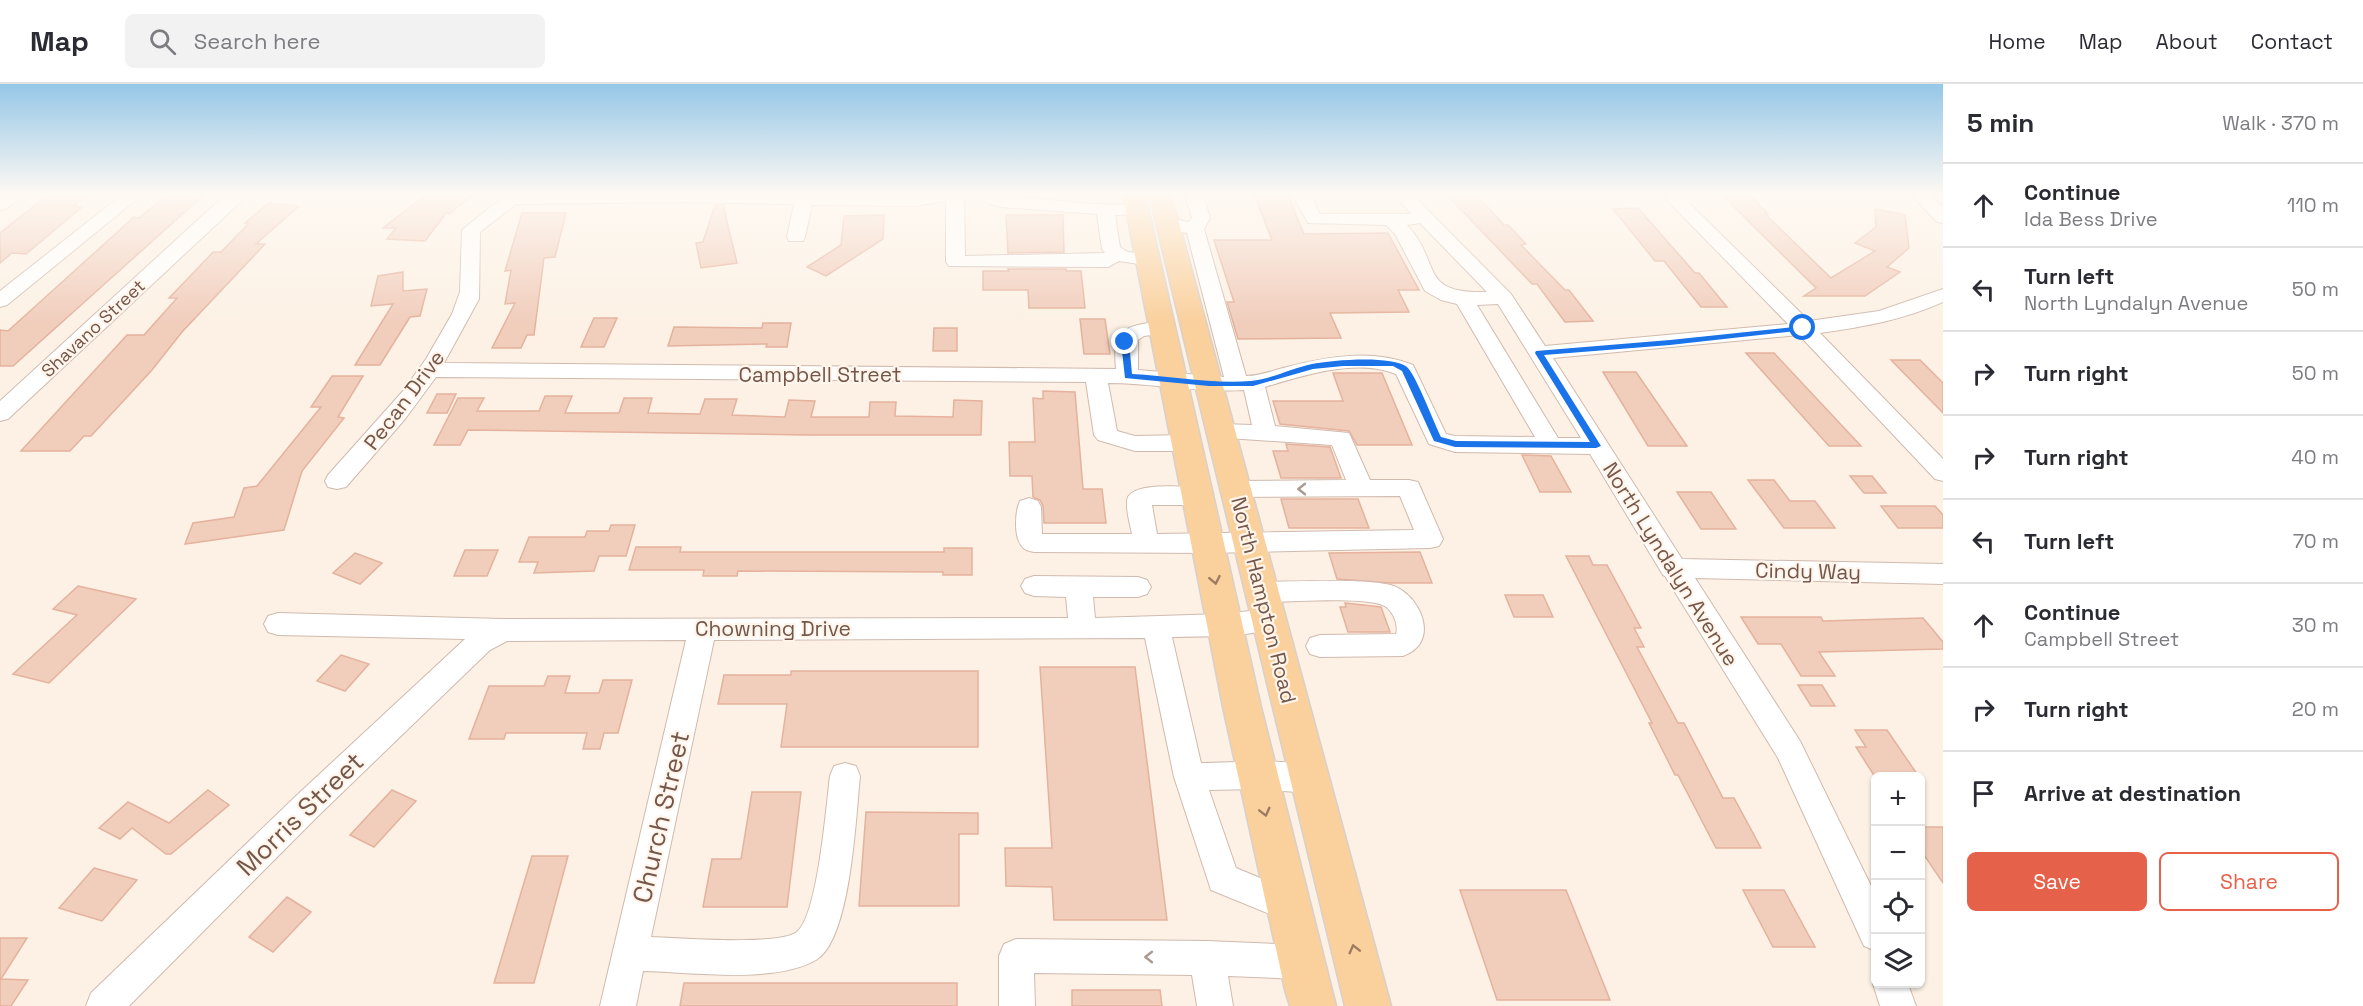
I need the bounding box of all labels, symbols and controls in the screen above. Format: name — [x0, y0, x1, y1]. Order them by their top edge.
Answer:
search box — [125, 14, 545, 68]
text: Map — [30, 23, 89, 59]
icon: search — [146, 25, 179, 58]
text: Search here — [194, 27, 321, 55]
text: Home — [1988, 28, 2046, 55]
text: Map — [2079, 28, 2123, 55]
text: About — [2156, 28, 2218, 55]
text: Contact — [2251, 28, 2333, 55]
text: 5 min — [1967, 106, 2034, 140]
text: Walk · 370 m — [2222, 110, 2339, 136]
text: Continue — [2024, 178, 2120, 206]
icon: ahead — [1967, 189, 2000, 222]
text: 110 m — [2287, 192, 2339, 218]
text: Ida Bess Drive — [2024, 206, 2158, 232]
text: Turn left — [2024, 262, 2114, 290]
icon: left — [1967, 273, 2000, 306]
street label: Shavano Street — [36, 274, 150, 382]
text: 50 m — [2292, 276, 2339, 302]
text: North Lyndalyn Avenue — [2024, 290, 2248, 316]
route start — [1789, 314, 1815, 340]
route end — [1111, 328, 1137, 354]
street label: Pecan Drive — [358, 345, 450, 455]
icon: right — [1967, 357, 2000, 390]
text: Turn right — [2024, 359, 2129, 387]
text: 50 m — [2292, 360, 2339, 386]
street label: Campbell Street — [739, 361, 901, 388]
icon: right — [1967, 441, 2000, 474]
text: Turn right — [2024, 443, 2129, 471]
text: 40 m — [2291, 444, 2339, 470]
street label: North Lyndalyn Avenue — [1597, 457, 1745, 671]
one-way arrow — [1298, 483, 1307, 495]
street label: North Hampton Road — [1225, 494, 1303, 706]
icon: left — [1967, 525, 2000, 558]
text: Turn left — [2024, 527, 2114, 555]
text: 70 m — [2293, 528, 2339, 554]
street label: Cindy Way — [1755, 557, 1861, 585]
one-way arrow — [1208, 575, 1221, 585]
text: Continue — [2024, 598, 2120, 626]
icon: ahead — [1967, 609, 2000, 642]
text: 30 m — [2292, 612, 2339, 638]
street label: Chowning Drive — [695, 615, 851, 642]
text: Campbell Street — [2024, 626, 2179, 652]
icon: right — [1967, 693, 2000, 726]
text: Turn right — [2024, 695, 2129, 723]
text: 20 m — [2292, 696, 2339, 722]
street label: Church Street — [625, 728, 697, 906]
street label: Morris Street — [229, 745, 371, 883]
map controls — [1871, 772, 1925, 988]
button: + — [1871, 772, 1925, 826]
icon: arrive — [1967, 777, 2000, 810]
text: Arrive at destination — [2024, 779, 2241, 807]
one-way arrow — [1258, 807, 1271, 817]
button: − — [1871, 826, 1925, 880]
button: Save — [1967, 852, 2147, 911]
button: Share — [2159, 852, 2339, 911]
button: locate — [1871, 880, 1925, 934]
button: layers — [1871, 934, 1925, 988]
one-way arrow — [1348, 944, 1361, 954]
one-way arrow — [1144, 951, 1153, 963]

